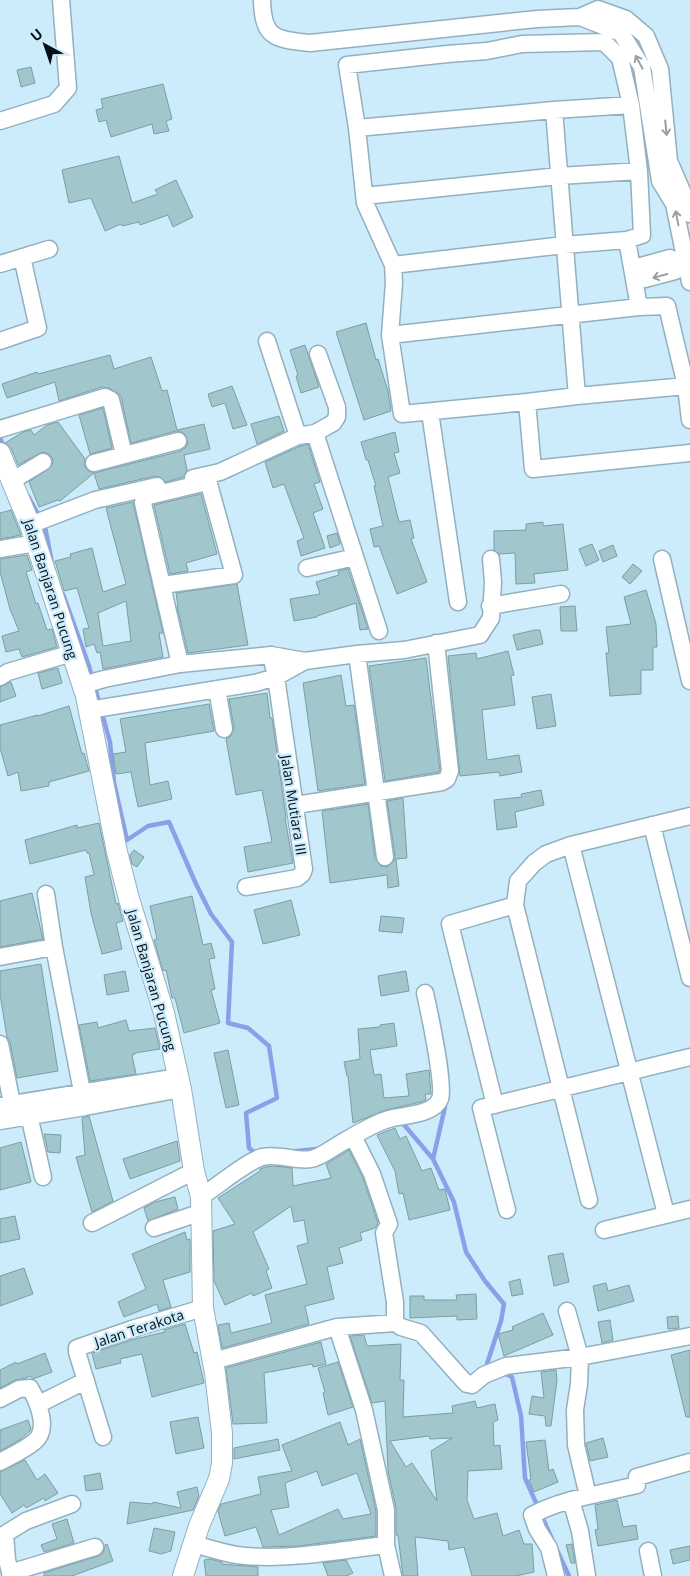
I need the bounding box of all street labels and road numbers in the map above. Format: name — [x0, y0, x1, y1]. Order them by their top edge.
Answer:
street label: Jalan Banjaran Pucung — [19, 515, 83, 662]
street label: Jalan Mutiara III — [276, 751, 311, 857]
street label: Jalan Banjaran Pucung — [122, 905, 181, 1053]
street label: Jalan Terakota — [90, 1305, 186, 1352]

